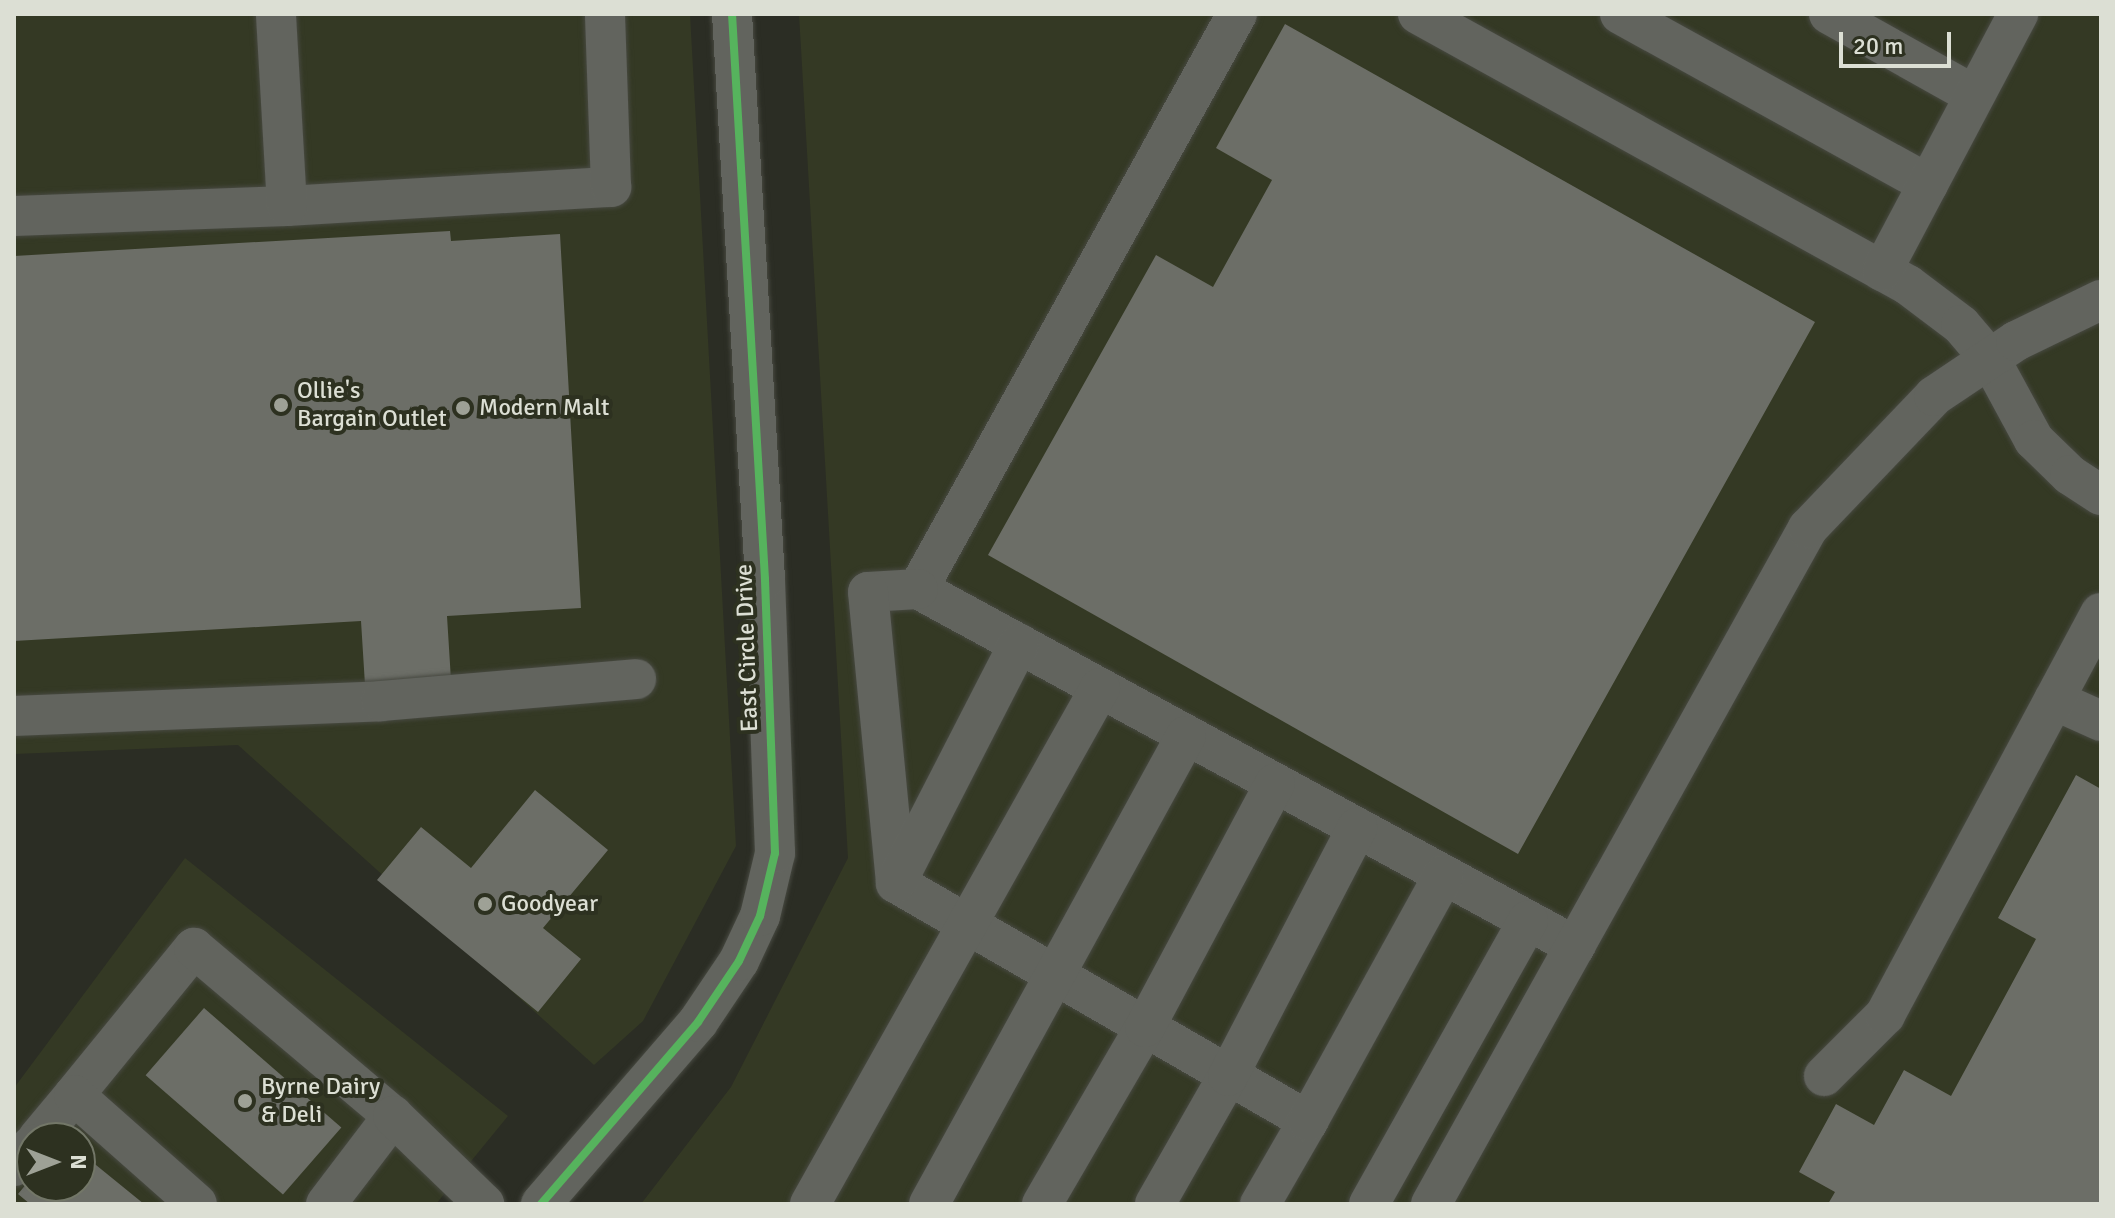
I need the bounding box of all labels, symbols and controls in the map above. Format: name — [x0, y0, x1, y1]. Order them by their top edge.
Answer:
scale bar — [1843, 16, 1955, 66]
text: 20 m — [1853, 31, 1903, 61]
place label: Ollie's Bargain Outlet — [297, 377, 447, 433]
place label: Modern Malt — [479, 394, 609, 422]
marker: Ollie's Bargain Outlet — [272, 396, 290, 414]
marker: Modern Malt — [454, 399, 472, 417]
street label: East Circle Drive — [730, 563, 764, 733]
place label: Goodyear — [501, 890, 598, 918]
marker: Goodyear — [476, 895, 494, 913]
place label: Byrne Dairy & Deli — [261, 1073, 380, 1129]
marker: Byrne Dairy & Deli — [236, 1092, 254, 1110]
north arrow — [16, 1122, 96, 1202]
text: N — [65, 1154, 92, 1170]

